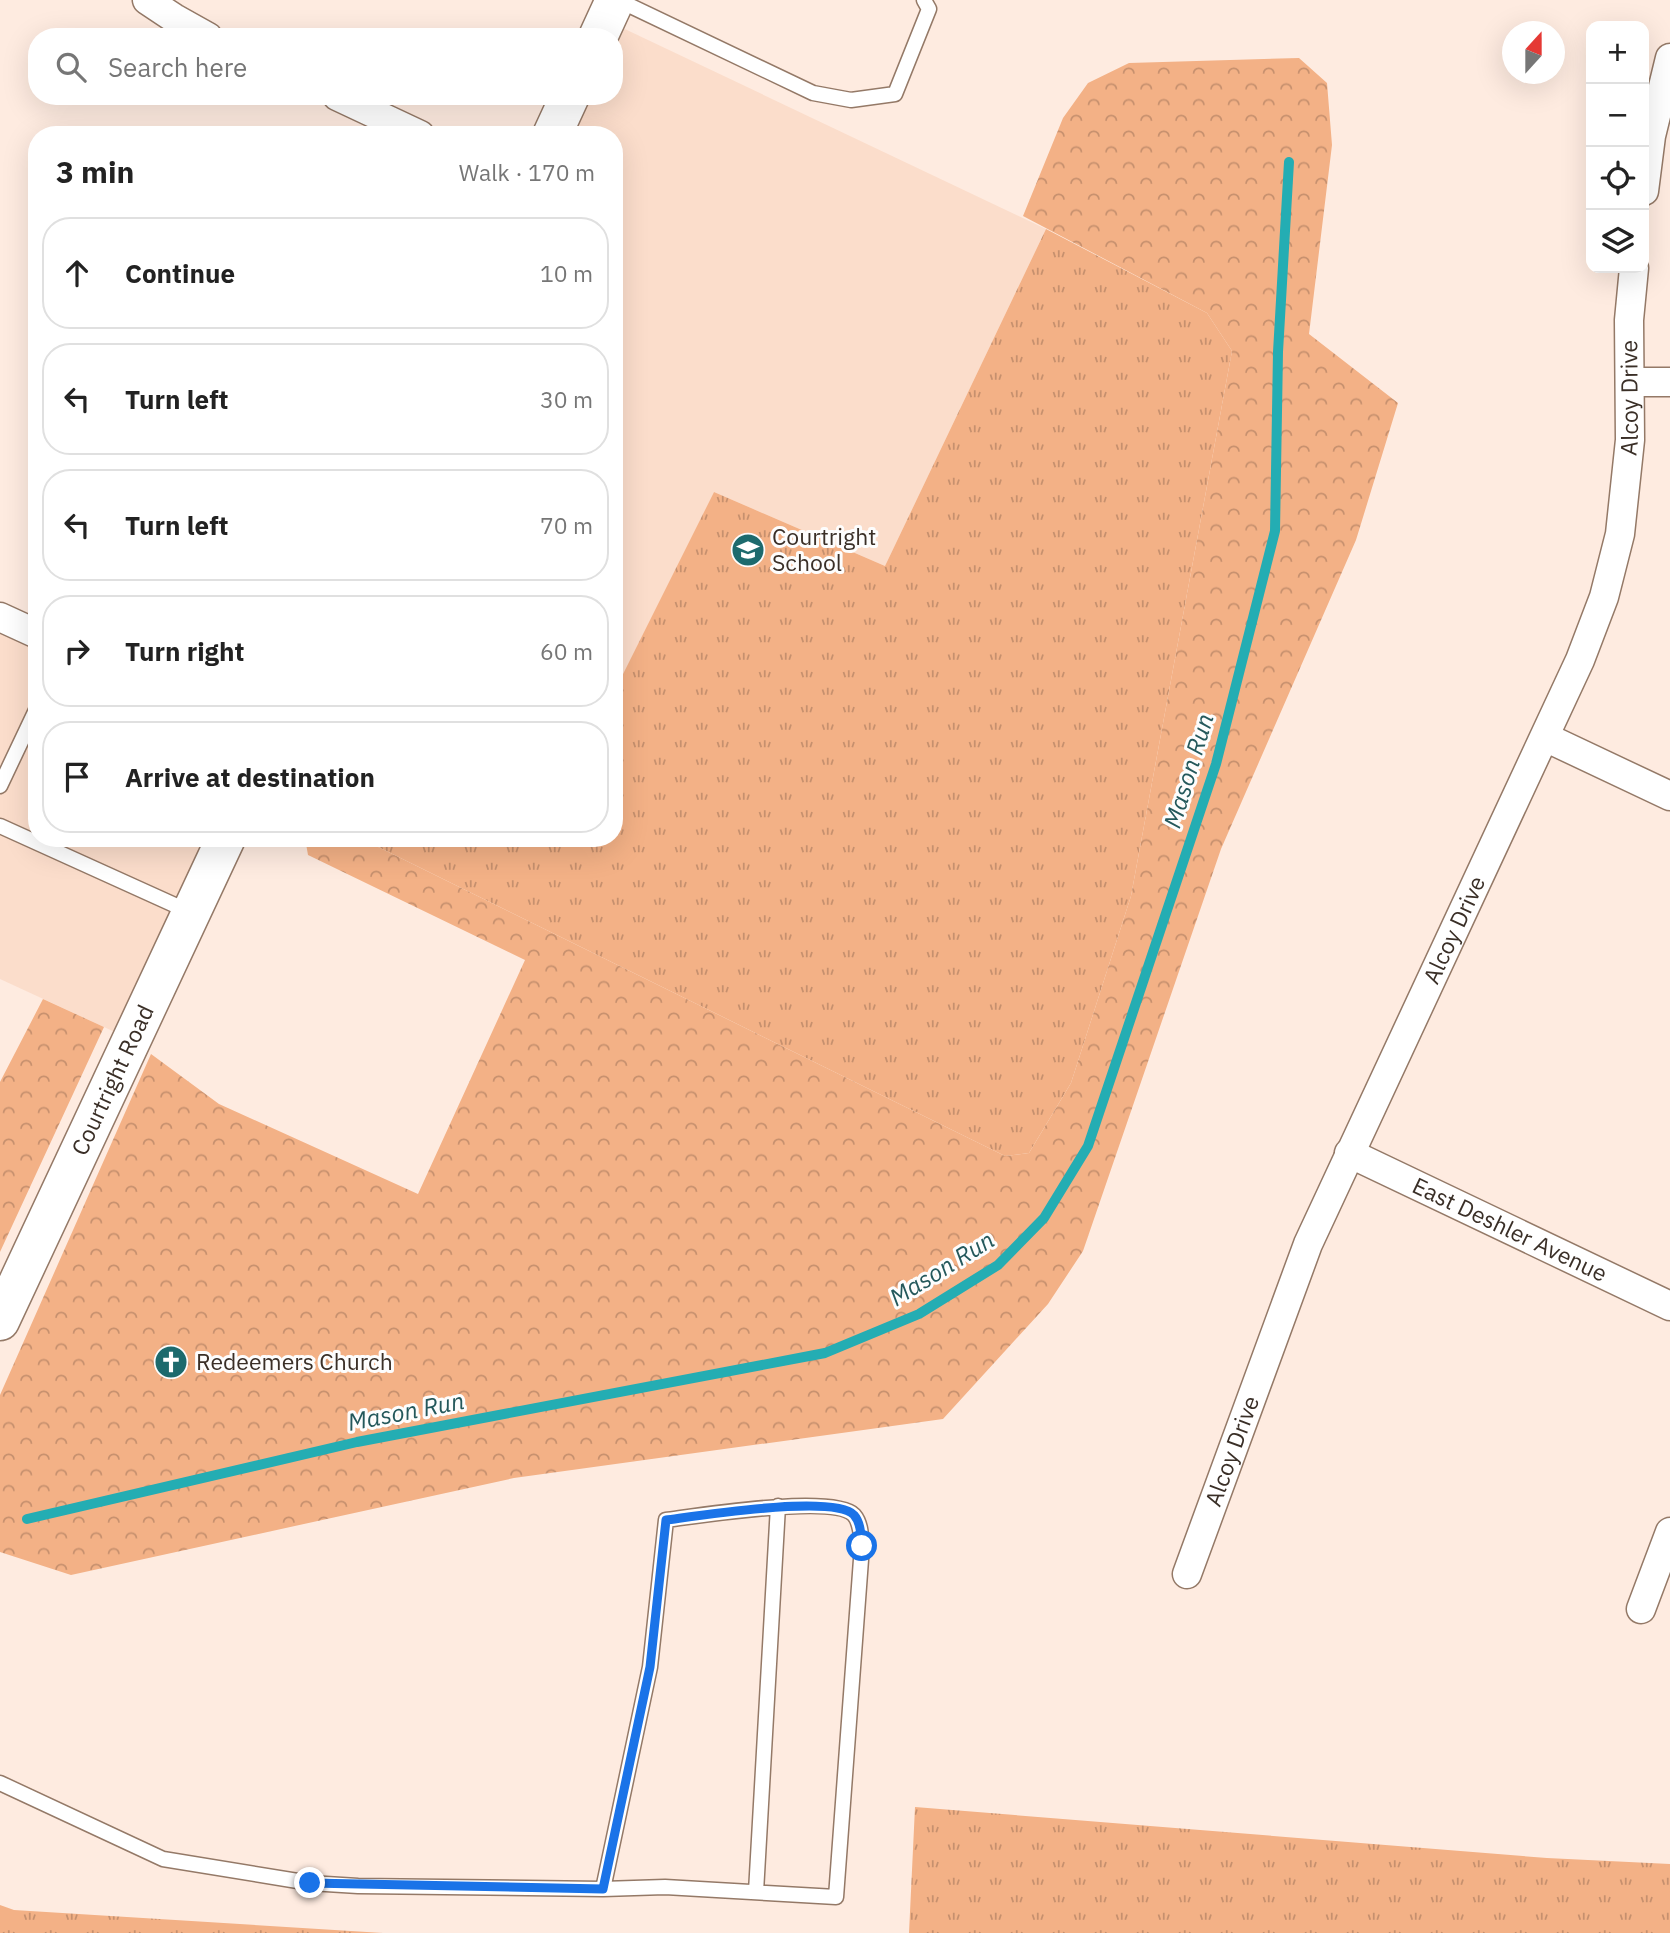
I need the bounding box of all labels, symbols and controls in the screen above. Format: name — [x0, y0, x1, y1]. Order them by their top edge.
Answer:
north arrow — [1502, 21, 1565, 84]
map controls — [1586, 21, 1649, 273]
button: + — [1586, 21, 1649, 84]
search box — [28, 28, 623, 105]
icon: search — [52, 48, 90, 86]
text: Search here — [108, 50, 247, 84]
button: − — [1586, 84, 1649, 147]
button: locate — [1586, 147, 1649, 210]
text: 3 min — [56, 152, 134, 191]
text: Walk · 170 m — [459, 157, 595, 187]
button: layers — [1586, 210, 1649, 273]
icon: ahead — [58, 254, 96, 292]
text: Continue — [125, 256, 235, 290]
text: 10 m — [540, 258, 593, 288]
street label: Alcoy Drive — [1612, 340, 1644, 457]
icon: left — [58, 380, 96, 418]
text: Turn left — [125, 382, 228, 416]
text: 30 m — [540, 384, 593, 414]
icon: left — [58, 506, 96, 544]
text: Turn left — [125, 508, 228, 542]
text: 70 m — [540, 510, 593, 540]
place label: Courtright School — [772, 521, 876, 577]
school or university icon: Courtright School — [729, 531, 767, 569]
icon: right — [58, 632, 96, 670]
text: Turn right — [125, 634, 244, 668]
text: 60 m — [540, 636, 593, 666]
water label: Mason Run — [1155, 710, 1221, 832]
icon: arrive — [58, 758, 96, 796]
text: Arrive at destination — [125, 760, 375, 794]
street label: Alcoy Drive — [1415, 871, 1491, 988]
street label: Courtright Road — [64, 1000, 160, 1160]
street label: East Deshler Avenue — [1408, 1169, 1612, 1288]
water label: Mason Run — [883, 1223, 1000, 1313]
church icon: Redeemers Church — [152, 1343, 190, 1381]
place label: Redeemers Church — [196, 1346, 393, 1376]
water label: Mason Run — [345, 1384, 467, 1438]
street label: Alcoy Drive — [1197, 1391, 1265, 1510]
route start — [846, 1530, 877, 1561]
route end — [294, 1867, 325, 1898]

